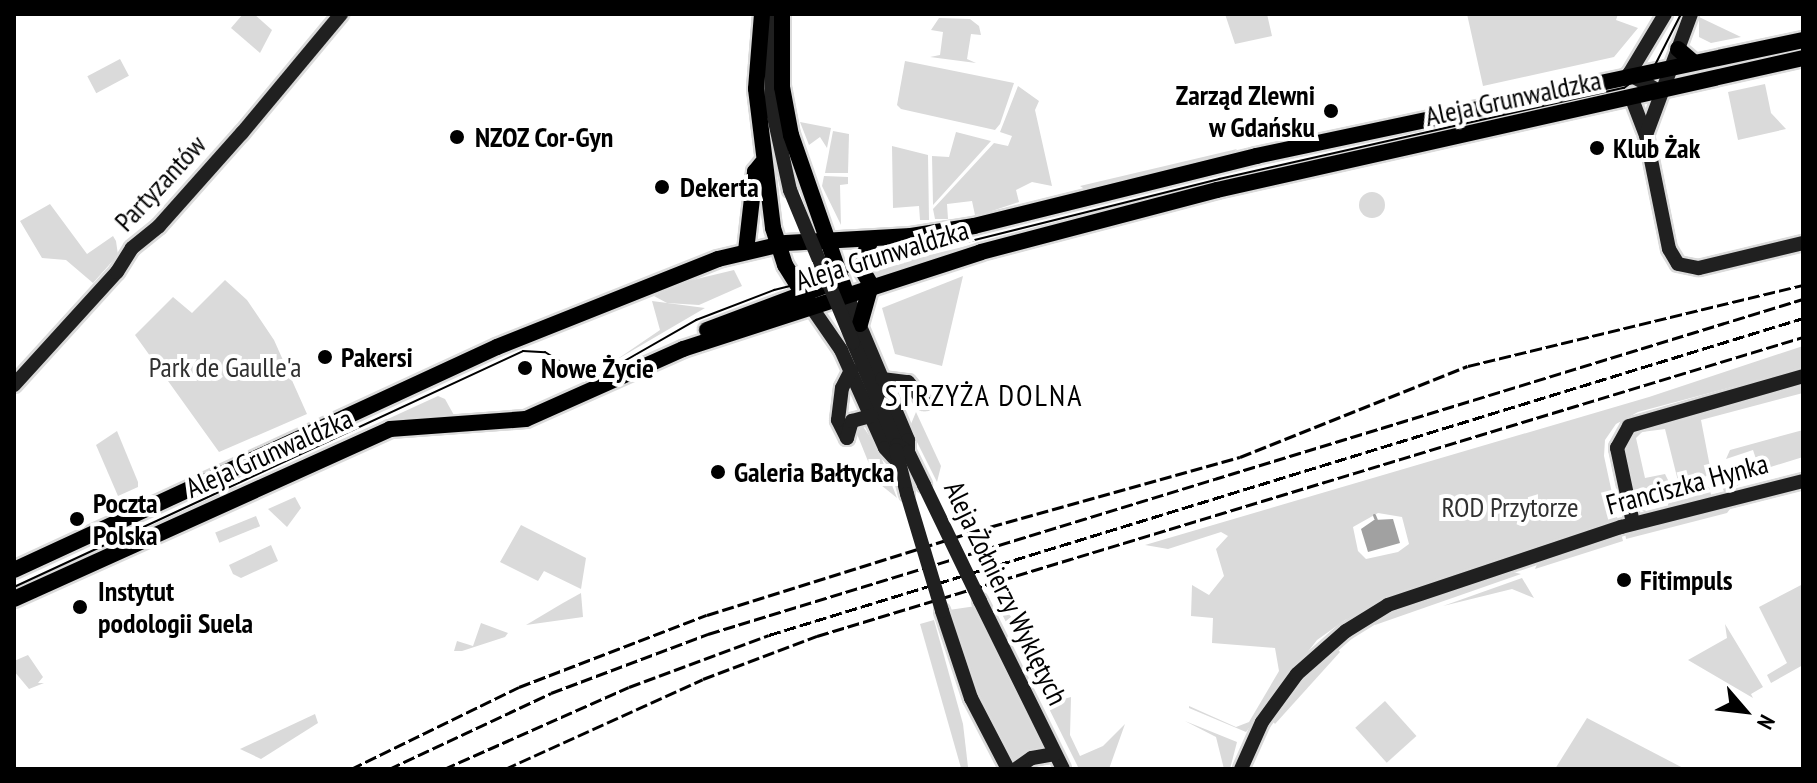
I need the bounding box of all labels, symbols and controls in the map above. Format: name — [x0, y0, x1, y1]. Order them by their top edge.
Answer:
street label: Aleja Grunwaldzka — [1422, 63, 1604, 133]
place label: Zarząd Zlewni w Gdańsku — [1176, 78, 1315, 144]
marker: Zarząd Zlewni w Gdańsku — [1322, 102, 1340, 120]
place label: NZOZ Cor-Gyn — [475, 120, 614, 154]
marker: NZOZ Cor-Gyn — [446, 126, 468, 148]
street label: Partyzantów — [107, 128, 213, 238]
place label: Klub Żak — [1613, 131, 1700, 165]
marker: Klub Żak — [1588, 139, 1606, 157]
place label: Dekerta — [680, 170, 759, 204]
marker: Dekerta — [651, 176, 673, 198]
street label: Aleja Grunwaldzka — [792, 213, 972, 297]
place label: Pakersi — [341, 340, 413, 374]
marker: Pakersi — [316, 348, 334, 366]
park label: Park de Gaulle'a — [148, 350, 302, 384]
place label: Nowe Życie — [541, 351, 654, 385]
marker: Nowe Życie — [516, 359, 534, 377]
district label: STRZYŻA DOLNA — [884, 377, 1084, 413]
street label: Aleja Grunwaldzka — [180, 401, 358, 505]
street label: Franciszka Hynka — [1602, 446, 1772, 522]
place label: Galeria Bałtycka — [734, 455, 894, 489]
marker: Galeria Bałtycka — [709, 463, 727, 481]
street label: Aleja Żołnierzy Wyklętych — [937, 475, 1075, 711]
place label: Poczta Polska — [93, 486, 158, 552]
park label: ROD Przytorze — [1441, 490, 1579, 524]
marker: Poczta Polska — [68, 510, 86, 528]
place label: Fitimpuls — [1640, 563, 1733, 597]
marker: Fitimpuls — [1615, 571, 1633, 589]
place label: Instytut podologii Suela — [98, 574, 253, 640]
marker: Instytut podologii Suela — [69, 596, 91, 618]
north arrow — [1705, 671, 1785, 751]
text: N — [1751, 710, 1781, 734]

